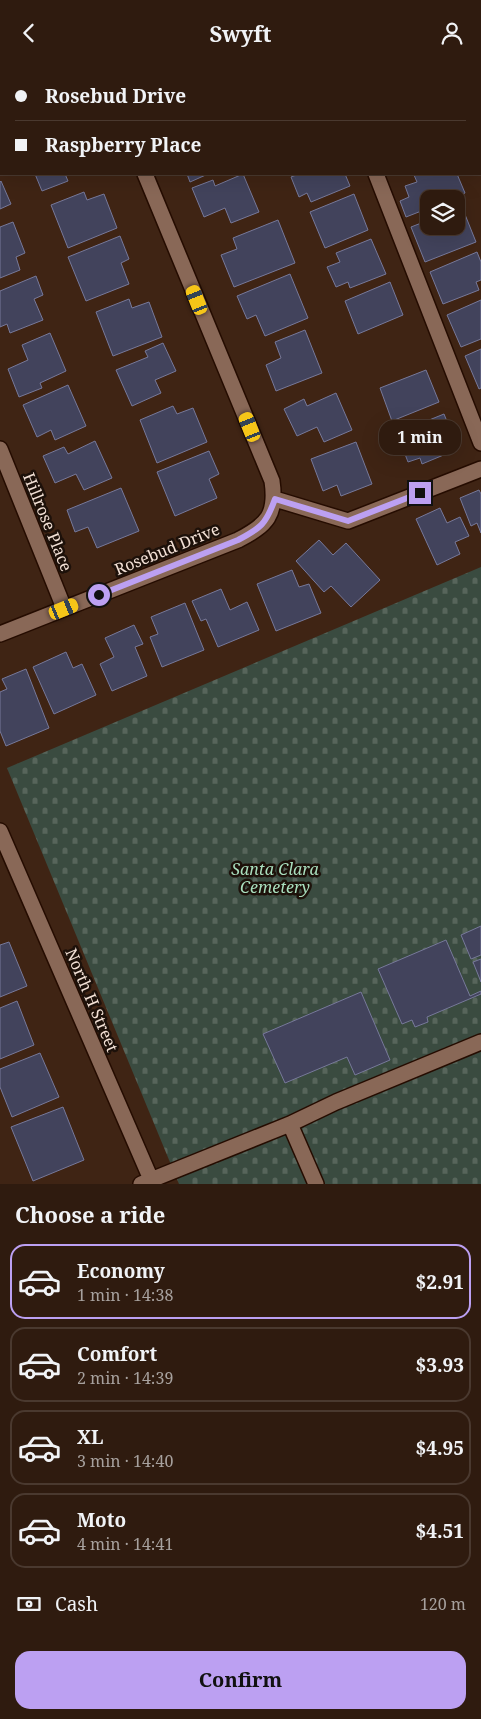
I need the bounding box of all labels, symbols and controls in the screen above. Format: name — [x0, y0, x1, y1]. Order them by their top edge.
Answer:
text: Swyft — [210, 18, 271, 48]
icon: back — [15, 19, 43, 47]
icon: person — [438, 19, 466, 47]
text: Rosebud Drive — [45, 83, 186, 109]
text: Raspberry Place — [45, 132, 201, 158]
map controls — [420, 190, 465, 235]
button: layers — [420, 190, 465, 235]
car — [184, 283, 209, 317]
car — [237, 410, 262, 444]
callout: 1 min — [379, 421, 461, 455]
text: 1 min — [397, 426, 443, 448]
street label: Hillrose Place — [18, 469, 78, 575]
route end — [409, 482, 431, 504]
street label: Rosebud Drive — [111, 518, 223, 580]
route start — [88, 584, 110, 606]
car — [47, 596, 80, 622]
park label: Santa Clara Cemetery — [231, 858, 319, 898]
street label: North H Street — [60, 945, 124, 1055]
text: Choose a ride — [15, 1199, 165, 1229]
text: Economy — [77, 1258, 165, 1284]
icon: car — [17, 1259, 62, 1304]
text: $2.91 — [415, 1269, 464, 1295]
text: 1 min · 14:38 — [77, 1284, 173, 1306]
text: Comfort — [77, 1341, 157, 1367]
icon: car — [17, 1342, 62, 1387]
text: $3.93 — [415, 1352, 464, 1378]
text: 2 min · 14:39 — [77, 1367, 173, 1389]
text: XL — [77, 1424, 103, 1450]
icon: car — [17, 1425, 62, 1470]
text: $4.95 — [415, 1435, 464, 1461]
text: 3 min · 14:40 — [77, 1450, 173, 1472]
text: Moto — [77, 1507, 126, 1533]
icon: car — [17, 1508, 62, 1553]
text: $4.51 — [415, 1518, 464, 1544]
text: 4 min · 14:41 — [77, 1533, 173, 1555]
icon: cash — [15, 1590, 43, 1618]
text: Cash — [55, 1591, 98, 1617]
text: 120 m — [420, 1593, 466, 1615]
button: Confirm — [15, 1651, 466, 1709]

